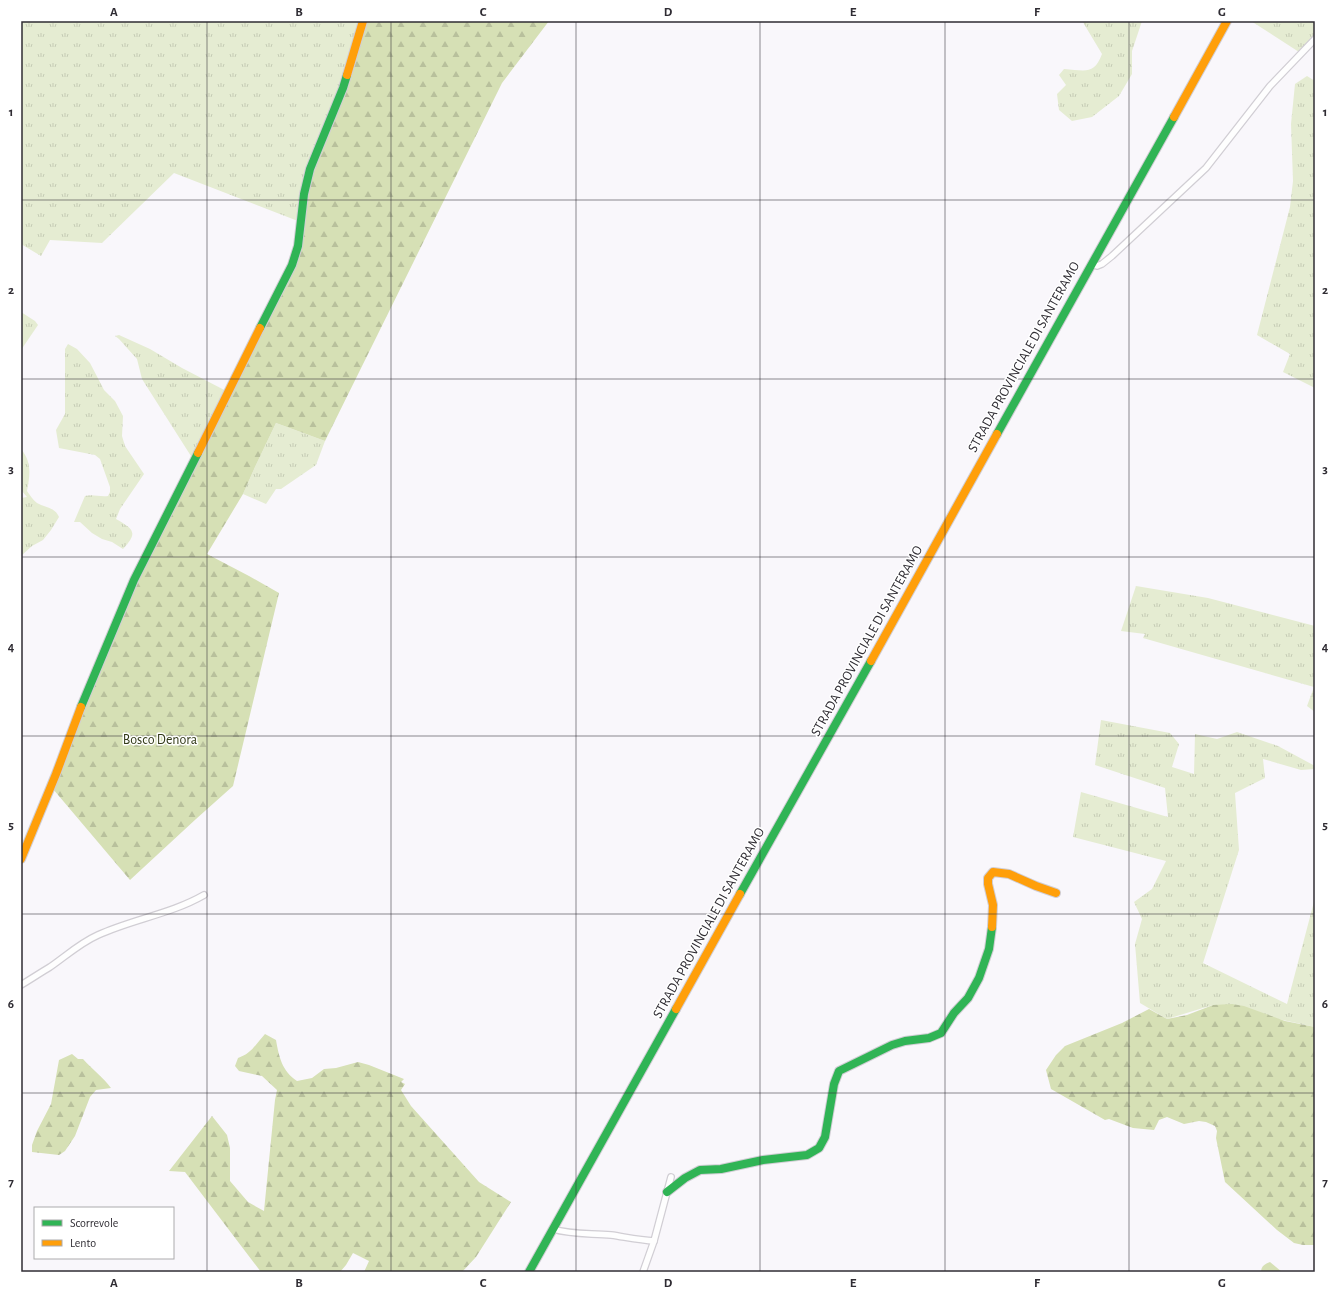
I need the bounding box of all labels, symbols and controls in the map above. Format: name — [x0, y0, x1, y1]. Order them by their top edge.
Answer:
text: A — [110, 6, 118, 19]
text: B — [295, 6, 303, 19]
text: C — [480, 6, 487, 19]
text: D — [664, 6, 673, 19]
text: E — [850, 6, 857, 19]
text: F — [1034, 6, 1041, 19]
text: G — [1218, 6, 1226, 19]
text: 1 — [9, 106, 13, 119]
text: 1 — [1323, 106, 1327, 119]
street label: STRADA PROVINCIALE DI SANTERAMO — [966, 259, 1082, 455]
text: 2 — [8, 284, 14, 297]
text: 2 — [1322, 284, 1328, 297]
text: 3 — [8, 463, 14, 476]
text: 3 — [1322, 463, 1328, 476]
street label: STRADA PROVINCIALE DI SANTERAMO — [809, 543, 925, 739]
text: 4 — [8, 641, 15, 654]
text: 4 — [1322, 641, 1329, 654]
park label: Bosco Denora — [123, 733, 198, 747]
text: 5 — [8, 819, 14, 832]
text: 5 — [1322, 819, 1328, 832]
street label: STRADA PROVINCIALE DI SANTERAMO — [651, 825, 767, 1021]
text: 6 — [8, 998, 14, 1011]
text: 6 — [1322, 998, 1328, 1011]
text: 7 — [8, 1176, 14, 1189]
text: 7 — [1322, 1176, 1328, 1189]
legend — [34, 1207, 174, 1259]
text: Scorrevole — [70, 1217, 118, 1229]
text: Lento — [70, 1237, 96, 1249]
text: A — [110, 1277, 118, 1290]
text: B — [295, 1277, 303, 1290]
text: C — [480, 1277, 487, 1290]
text: D — [664, 1277, 673, 1290]
text: E — [850, 1277, 857, 1290]
text: F — [1034, 1277, 1041, 1290]
text: G — [1218, 1277, 1226, 1290]

